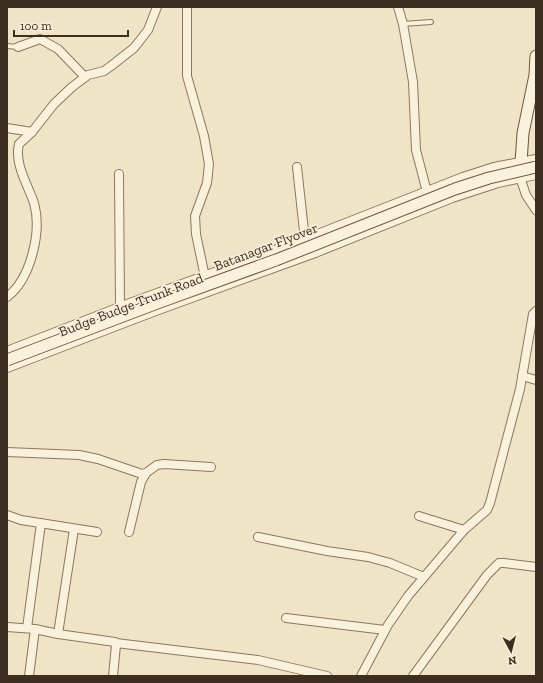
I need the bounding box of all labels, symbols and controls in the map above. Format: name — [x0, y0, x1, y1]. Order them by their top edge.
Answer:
scale bar — [14, 12, 128, 38]
text: 100 m — [20, 19, 52, 33]
street label: Batanagar Flyover — [212, 219, 320, 275]
street label: Budge Budge Trunk Road — [56, 269, 206, 340]
north arrow — [491, 631, 531, 671]
text: N — [507, 653, 517, 667]

